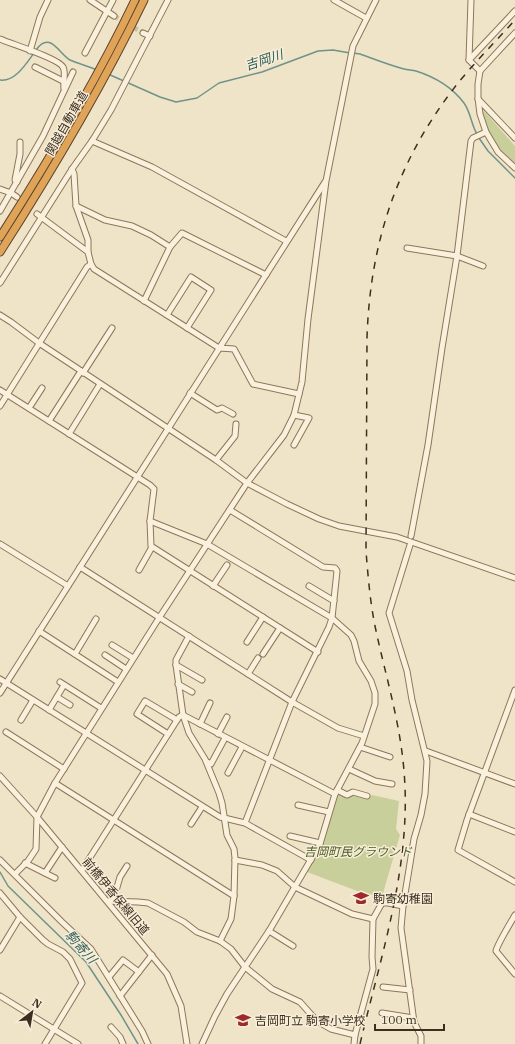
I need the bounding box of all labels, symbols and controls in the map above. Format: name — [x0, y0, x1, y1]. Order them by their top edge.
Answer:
water label: 吉岡川 — [243, 45, 287, 74]
street label: 関越自動車道 — [42, 88, 90, 158]
park label: 吉岡町民グラウンド — [304, 844, 413, 859]
street label: 前橋伊香保線旧道 — [79, 854, 153, 938]
school or university icon: 駒寄幼稚園 — [352, 889, 370, 907]
place label: 駒寄幼稚園 — [373, 891, 433, 906]
water label: 駒寄川 — [62, 927, 102, 969]
north arrow — [12, 992, 52, 1032]
text: N — [30, 995, 45, 1012]
scale bar — [375, 1006, 444, 1032]
school or university icon: 吉岡町立 駒寄小学校 — [234, 1011, 252, 1029]
text: 100 m — [381, 1012, 417, 1027]
place label: 吉岡町立 駒寄小学校 — [255, 1013, 366, 1028]

